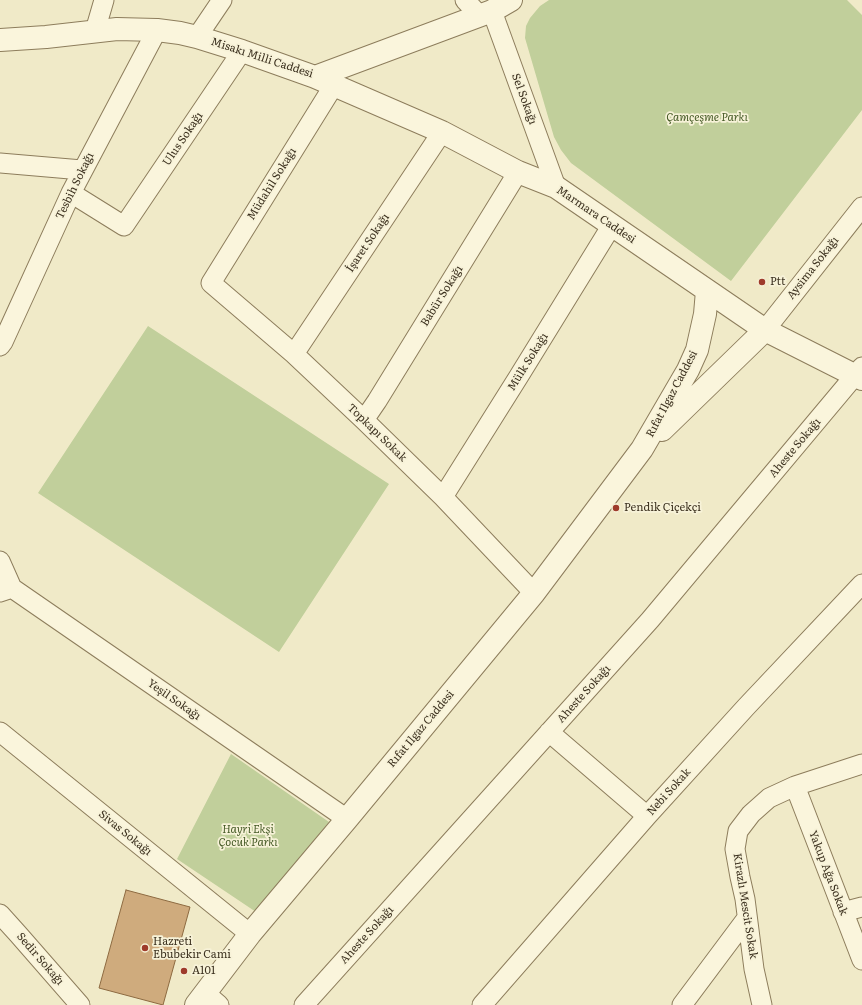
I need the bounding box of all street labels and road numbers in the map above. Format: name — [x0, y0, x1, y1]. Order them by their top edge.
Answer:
street label: Misakı Milli Caddesi — [209, 35, 315, 81]
street label: Sel Sokağı — [509, 72, 539, 126]
street label: Ulus Sokağı — [160, 110, 206, 168]
street label: Müdahil Sokağı — [245, 146, 299, 222]
street label: Tesbih Sokağı — [53, 150, 97, 222]
street label: Marmara Caddesi — [554, 184, 638, 246]
street label: İşaret Sokağı — [344, 211, 392, 275]
street label: Aysima Sokağı — [784, 234, 842, 302]
street label: Babür Sokağı — [418, 263, 466, 329]
street label: Mülk Sokağı — [505, 331, 551, 393]
street label: Rıfat Ilgaz Caddesi — [644, 348, 700, 440]
street label: Topkapı Sokak — [345, 401, 409, 465]
street label: Aheste Sokağı — [766, 416, 824, 480]
street label: Aheste Sokağı — [555, 662, 613, 726]
street label: Yeşil Sokağı — [145, 677, 203, 723]
street label: Rıfat Ilgaz Caddesi — [385, 688, 457, 770]
street label: Nebi Sokak — [644, 766, 694, 818]
street label: Sivas Sokağı — [96, 808, 154, 858]
street label: Yakup Ağa Sokak — [806, 829, 850, 917]
street label: Kirazlı Mescit Sokak — [730, 852, 760, 960]
street label: Aheste Sokağı — [338, 903, 396, 967]
street label: Sedir Sokağı — [14, 930, 66, 988]

